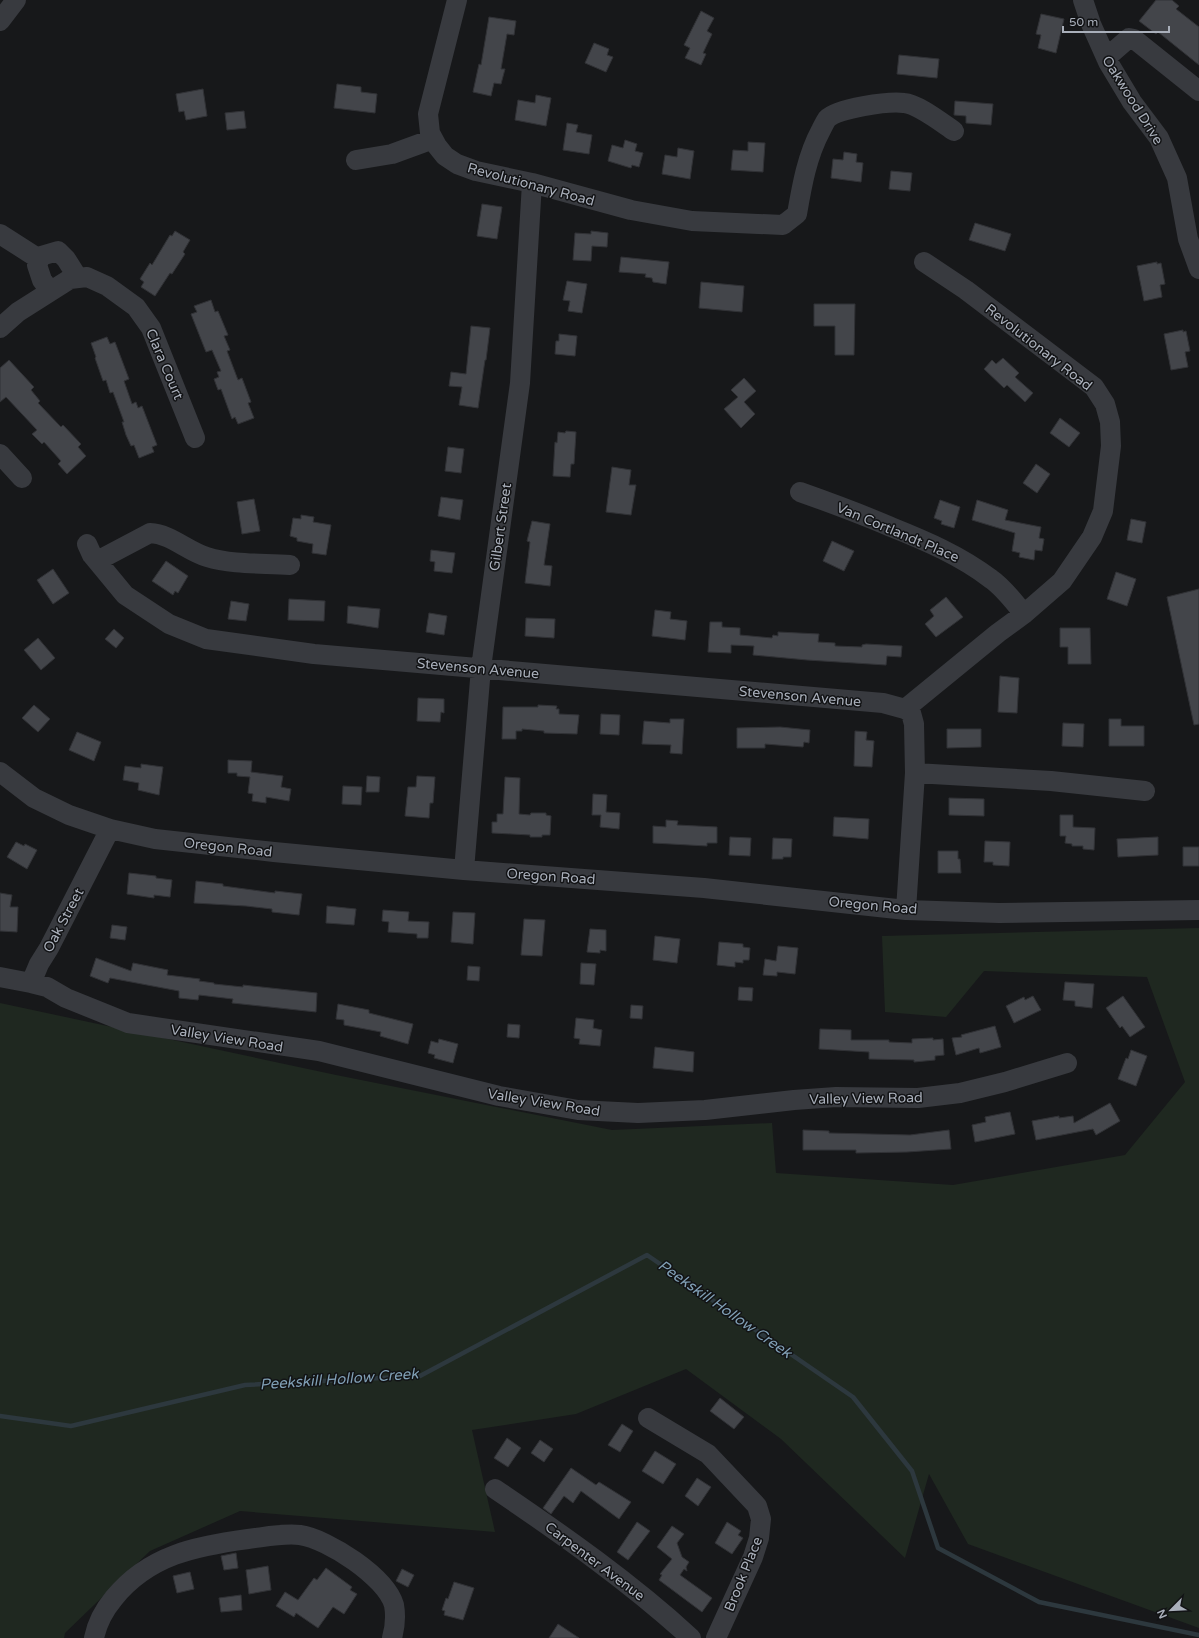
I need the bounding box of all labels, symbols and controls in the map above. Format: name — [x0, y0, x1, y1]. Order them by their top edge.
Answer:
scale bar — [1063, 8, 1169, 34]
text: 50 m — [1069, 15, 1098, 29]
street label: Oakwood Drive — [1098, 53, 1167, 148]
street label: Revolutionary Road — [465, 159, 596, 210]
street label: Revolutionary Road — [982, 300, 1096, 394]
street label: Clara Court — [142, 326, 187, 403]
street label: Gilbert Street — [486, 481, 515, 572]
street label: Van Cortlandt Place — [834, 499, 962, 566]
street label: Stevenson Avenue — [416, 655, 540, 682]
street label: Stevenson Avenue — [738, 683, 862, 710]
street label: Oregon Road — [183, 834, 273, 861]
street label: Oregon Road — [506, 865, 596, 888]
street label: Oak Street — [39, 885, 88, 955]
street label: Oregon Road — [828, 893, 918, 918]
street label: Valley View Road — [169, 1021, 284, 1056]
street label: Valley View Road — [486, 1085, 601, 1120]
street label: Valley View Road — [809, 1089, 923, 1108]
water label: Peekskill Hollow Creek — [655, 1256, 797, 1363]
water label: Peekskill Hollow Creek — [259, 1364, 421, 1394]
street label: Carpenter Avenue — [542, 1518, 648, 1604]
street label: Brook Place — [721, 1534, 766, 1614]
north arrow — [1151, 1590, 1191, 1630]
text: N — [1155, 1607, 1170, 1621]

